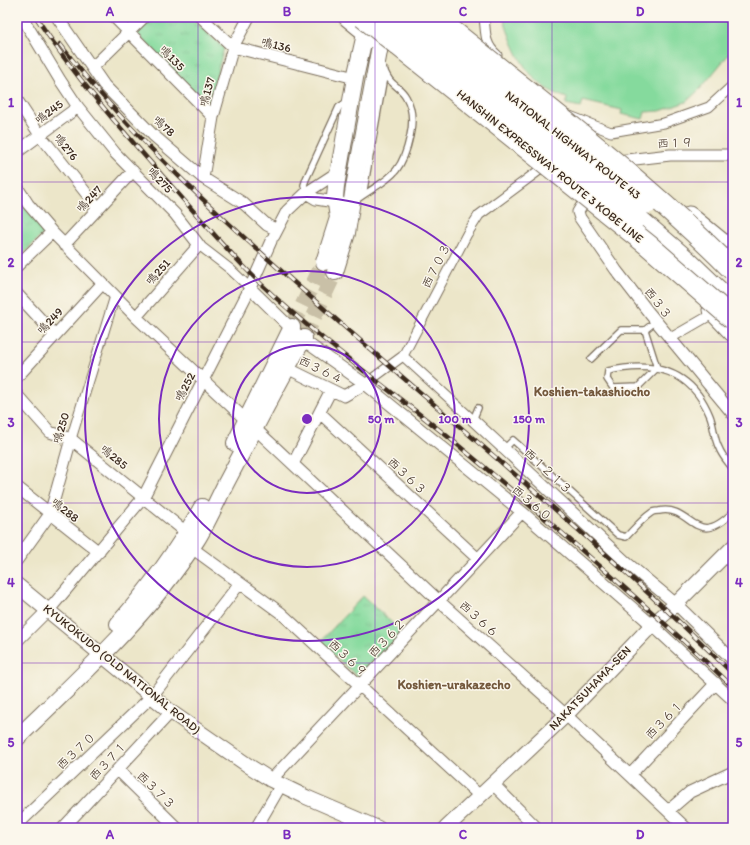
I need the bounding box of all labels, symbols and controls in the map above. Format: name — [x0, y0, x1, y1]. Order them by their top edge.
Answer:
text: A — [105, 4, 115, 19]
text: B — [283, 4, 292, 19]
text: C — [459, 4, 468, 19]
text: D — [636, 4, 645, 19]
street label: 鳴136 — [260, 35, 292, 55]
street label: 鳴135 — [156, 42, 188, 74]
street label: 鳴137 — [196, 76, 218, 108]
street label: HANSHIN EXPRESSWAY ROUTE 3 KOBE LINE — [454, 86, 646, 246]
street label: NATIONAL HIGHWAY ROUTE 43 — [502, 88, 644, 203]
text: 1 — [8, 95, 14, 110]
text: 1 — [736, 95, 742, 110]
street label: 鳴245 — [32, 97, 66, 127]
street label: 鳴78 — [150, 113, 178, 140]
street label: 鳴276 — [51, 131, 81, 163]
street label: 西１９ — [657, 135, 693, 151]
street label: 鳴275 — [144, 164, 176, 196]
street label: 鳴247 — [73, 183, 105, 215]
street label: 西７０３ — [419, 241, 453, 291]
text: 2 — [8, 255, 15, 270]
text: 2 — [736, 255, 743, 270]
street label: 鳴251 — [143, 256, 173, 288]
street label: 西３３ — [641, 285, 675, 321]
street label: 鳴249 — [34, 305, 66, 337]
street label: 西３６４ — [296, 353, 346, 387]
street label: 鳴252 — [172, 369, 199, 404]
district label: Koshien-takashiocho — [534, 384, 651, 399]
street label: 鳴250 — [50, 411, 72, 445]
centre of rings — [300, 412, 314, 426]
text: 50 m — [368, 412, 395, 426]
text: 100 m — [438, 412, 472, 426]
text: 150 m — [513, 412, 546, 426]
text: 3 — [7, 415, 15, 430]
text: 3 — [735, 415, 743, 430]
street label: 鳴285 — [97, 442, 131, 472]
street label: 西１２１３ — [521, 445, 575, 497]
street label: 西３６３ — [385, 455, 429, 497]
street label: 西３６０ — [509, 482, 555, 524]
street label: 鳴288 — [48, 495, 82, 525]
text: 4 — [7, 575, 15, 590]
text: 4 — [735, 575, 743, 590]
street label: 西３６６ — [456, 598, 502, 640]
street label: KYUKOKUDO (OLD NATIONAL ROAD) — [40, 601, 204, 737]
street label: 西３６２ — [366, 616, 408, 660]
street label: 西３６９ — [326, 637, 370, 679]
street label: NAKATSUHAMA-SEN — [546, 643, 634, 733]
district label: Koshien-urakazecho — [397, 677, 511, 692]
street label: 西３６１ — [642, 698, 686, 742]
street label: 西３７０ — [54, 730, 98, 772]
text: 5 — [8, 735, 15, 750]
text: 5 — [736, 735, 743, 750]
street label: 西３７１ — [87, 739, 129, 783]
street label: 西３７３ — [134, 768, 178, 812]
text: A — [105, 827, 115, 842]
text: B — [283, 827, 292, 842]
text: C — [459, 827, 468, 842]
text: D — [636, 827, 645, 842]

